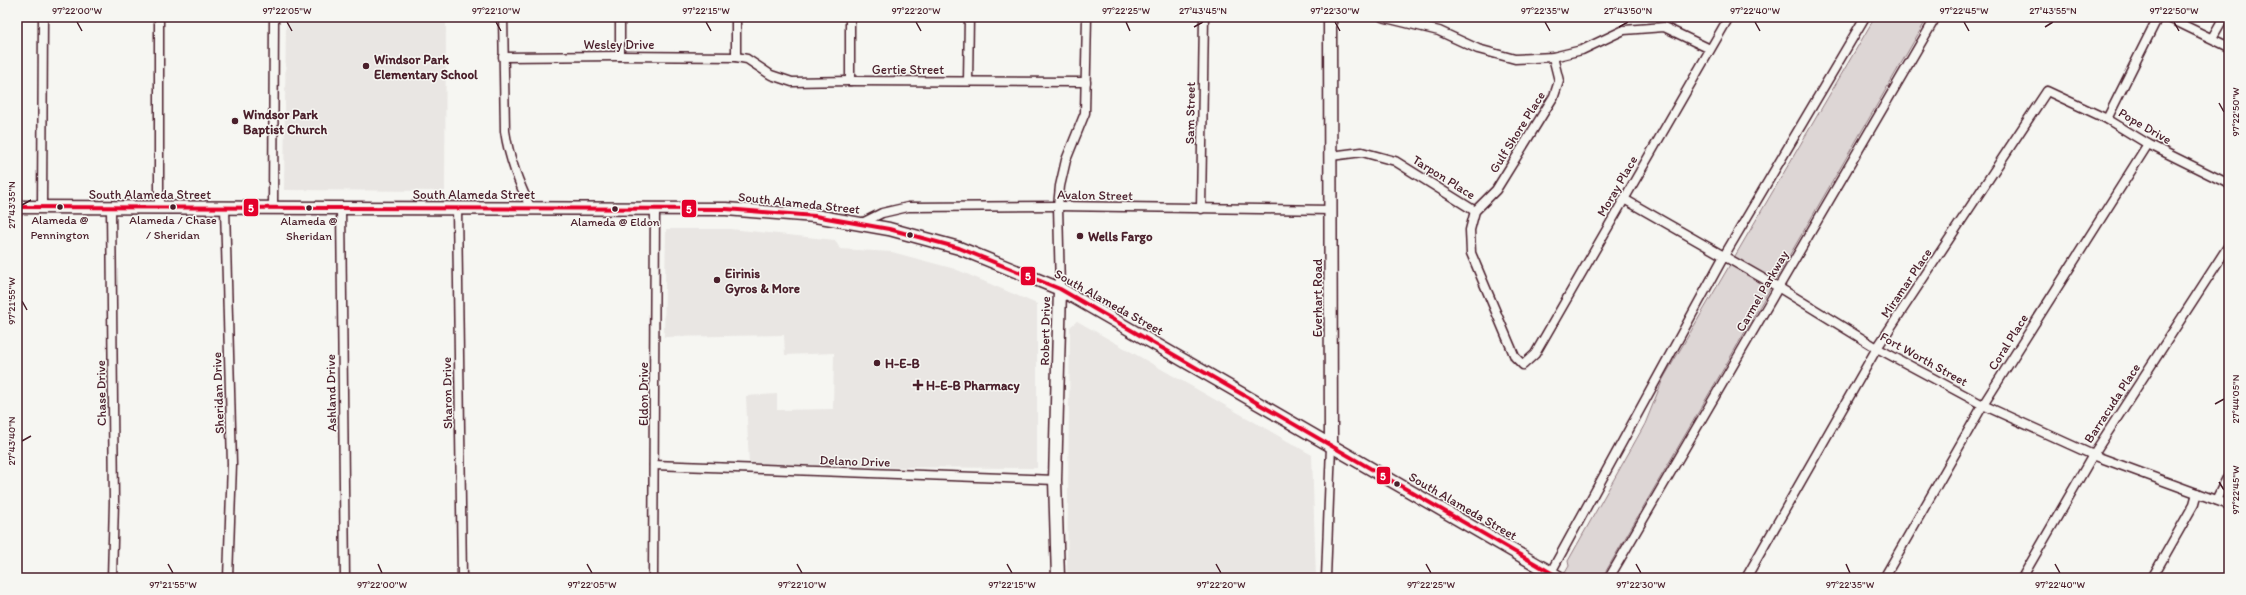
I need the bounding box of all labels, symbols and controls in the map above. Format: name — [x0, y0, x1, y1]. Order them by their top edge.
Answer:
text: 97°22'00"W — [52, 4, 102, 17]
text: 97°22'05"W — [262, 4, 312, 17]
text: 97°22'10"W — [472, 4, 521, 17]
text: 97°22'15"W — [682, 4, 730, 17]
text: 97°22'20"W — [891, 4, 941, 17]
text: 97°22'25"W — [1102, 4, 1151, 17]
text: 27°43'45"N — [1179, 4, 1227, 17]
text: 97°22'30"W — [1310, 4, 1360, 17]
text: 97°22'35"W — [1521, 4, 1570, 17]
text: 27°43'50"N — [1604, 4, 1652, 17]
text: 97°22'40"W — [1730, 4, 1780, 17]
text: 97°22'45"W — [1940, 4, 1989, 17]
text: 27°43'55"N — [2029, 4, 2077, 17]
text: 97°22'50"W — [2149, 4, 2199, 17]
street label: Wesley Drive — [584, 37, 654, 52]
place label: Windsor Park Elementary School — [374, 52, 478, 83]
marker: Windsor Park Elementary School — [361, 61, 371, 71]
street label: Gertie Street — [872, 62, 944, 77]
street label: Sam Street — [1182, 81, 1198, 144]
text: 97°22'50"W — [2229, 87, 2242, 137]
street label: Gulf Shore Place — [1486, 89, 1548, 175]
street label: Pope Drive — [2116, 105, 2174, 147]
place label: Windsor Park Baptist Church — [243, 107, 327, 138]
marker: Windsor Park Baptist Church — [230, 116, 240, 126]
street label: Tarpon Place — [1410, 152, 1478, 202]
street label: Moray Place — [1594, 153, 1640, 219]
text: 27°43'35"N — [5, 181, 18, 229]
street label: South Alameda Street — [89, 187, 211, 202]
street label: South Alameda Street — [413, 187, 535, 202]
street label: Avalon Street — [1057, 187, 1133, 203]
street label: South Alameda Street — [737, 189, 861, 217]
line badge: 5 — [243, 198, 259, 217]
line badge: 5 — [681, 199, 697, 218]
marker: Alameda @ Pennington — [55, 202, 65, 212]
marker: Alameda / Chase / Sheridan — [168, 202, 178, 212]
text: 5 — [248, 202, 254, 215]
marker: Alameda @ Sheridan — [304, 203, 314, 213]
text: 5 — [686, 203, 692, 216]
marker: Alameda @ Eldon — [610, 204, 620, 214]
place label: Alameda @ Pennington — [31, 213, 90, 242]
place label: Alameda / Chase / Sheridan — [129, 213, 217, 242]
place label: Alameda @ Sheridan — [280, 214, 338, 243]
place label: Alameda @ Eldon — [570, 215, 660, 229]
place label: Wells Fargo — [1088, 229, 1153, 245]
unlabelled marker — [905, 230, 915, 240]
marker: Wells Fargo — [1075, 231, 1085, 241]
street label: Miramar Place — [1877, 245, 1935, 321]
street label: Carmel Parkway — [1733, 248, 1791, 334]
street label: Everhart Road — [1310, 259, 1325, 337]
place label: Eirinis Gyros & More — [725, 266, 800, 297]
line badge: 5 — [1020, 266, 1036, 286]
street label: South Alameda Street — [1052, 266, 1166, 338]
text: 5 — [1025, 270, 1031, 283]
marker: Eirinis Gyros & More — [712, 275, 722, 285]
text: 97°21'55"W — [5, 277, 18, 325]
street label: Robert Drive — [1037, 296, 1053, 366]
street label: Coral Place — [1985, 311, 2031, 373]
street label: Fort Worth Street — [1878, 329, 1971, 389]
street label: Sheridan Drive — [209, 352, 227, 434]
street label: Ashland Drive — [323, 354, 339, 432]
place label: H-E-B — [885, 356, 920, 371]
street label: Sharon Drive — [439, 357, 455, 429]
marker: H-E-B — [872, 358, 882, 368]
street label: Chase Drive — [93, 360, 109, 426]
street label: Barracuda Place — [2081, 360, 2143, 446]
street label: Eldon Drive — [636, 362, 651, 426]
text: 27°44'05"N — [2229, 374, 2242, 423]
place label: H-E-B Pharmacy — [926, 378, 1020, 394]
marker: H-E-B Pharmacy — [913, 380, 923, 390]
text: 27°43'40"N — [5, 416, 18, 466]
street label: Delano Drive — [819, 452, 891, 470]
text: 97°22'45"W — [2229, 465, 2242, 514]
line badge: 5 — [1376, 466, 1391, 485]
street label: South Alameda Street — [1406, 469, 1520, 543]
text: 5 — [1380, 470, 1386, 483]
unlabelled marker — [1392, 479, 1402, 489]
text: 97°21'55"W — [149, 578, 197, 591]
text: 97°22'00"W — [357, 578, 407, 591]
text: 97°22'05"W — [567, 578, 617, 591]
text: 97°22'10"W — [778, 578, 827, 591]
text: 97°22'15"W — [988, 578, 1036, 591]
text: 97°22'20"W — [1196, 578, 1246, 591]
text: 97°22'25"W — [1407, 578, 1456, 591]
text: 97°22'30"W — [1616, 578, 1666, 591]
text: 97°22'35"W — [1826, 578, 1875, 591]
text: 97°22'40"W — [2035, 578, 2085, 591]

